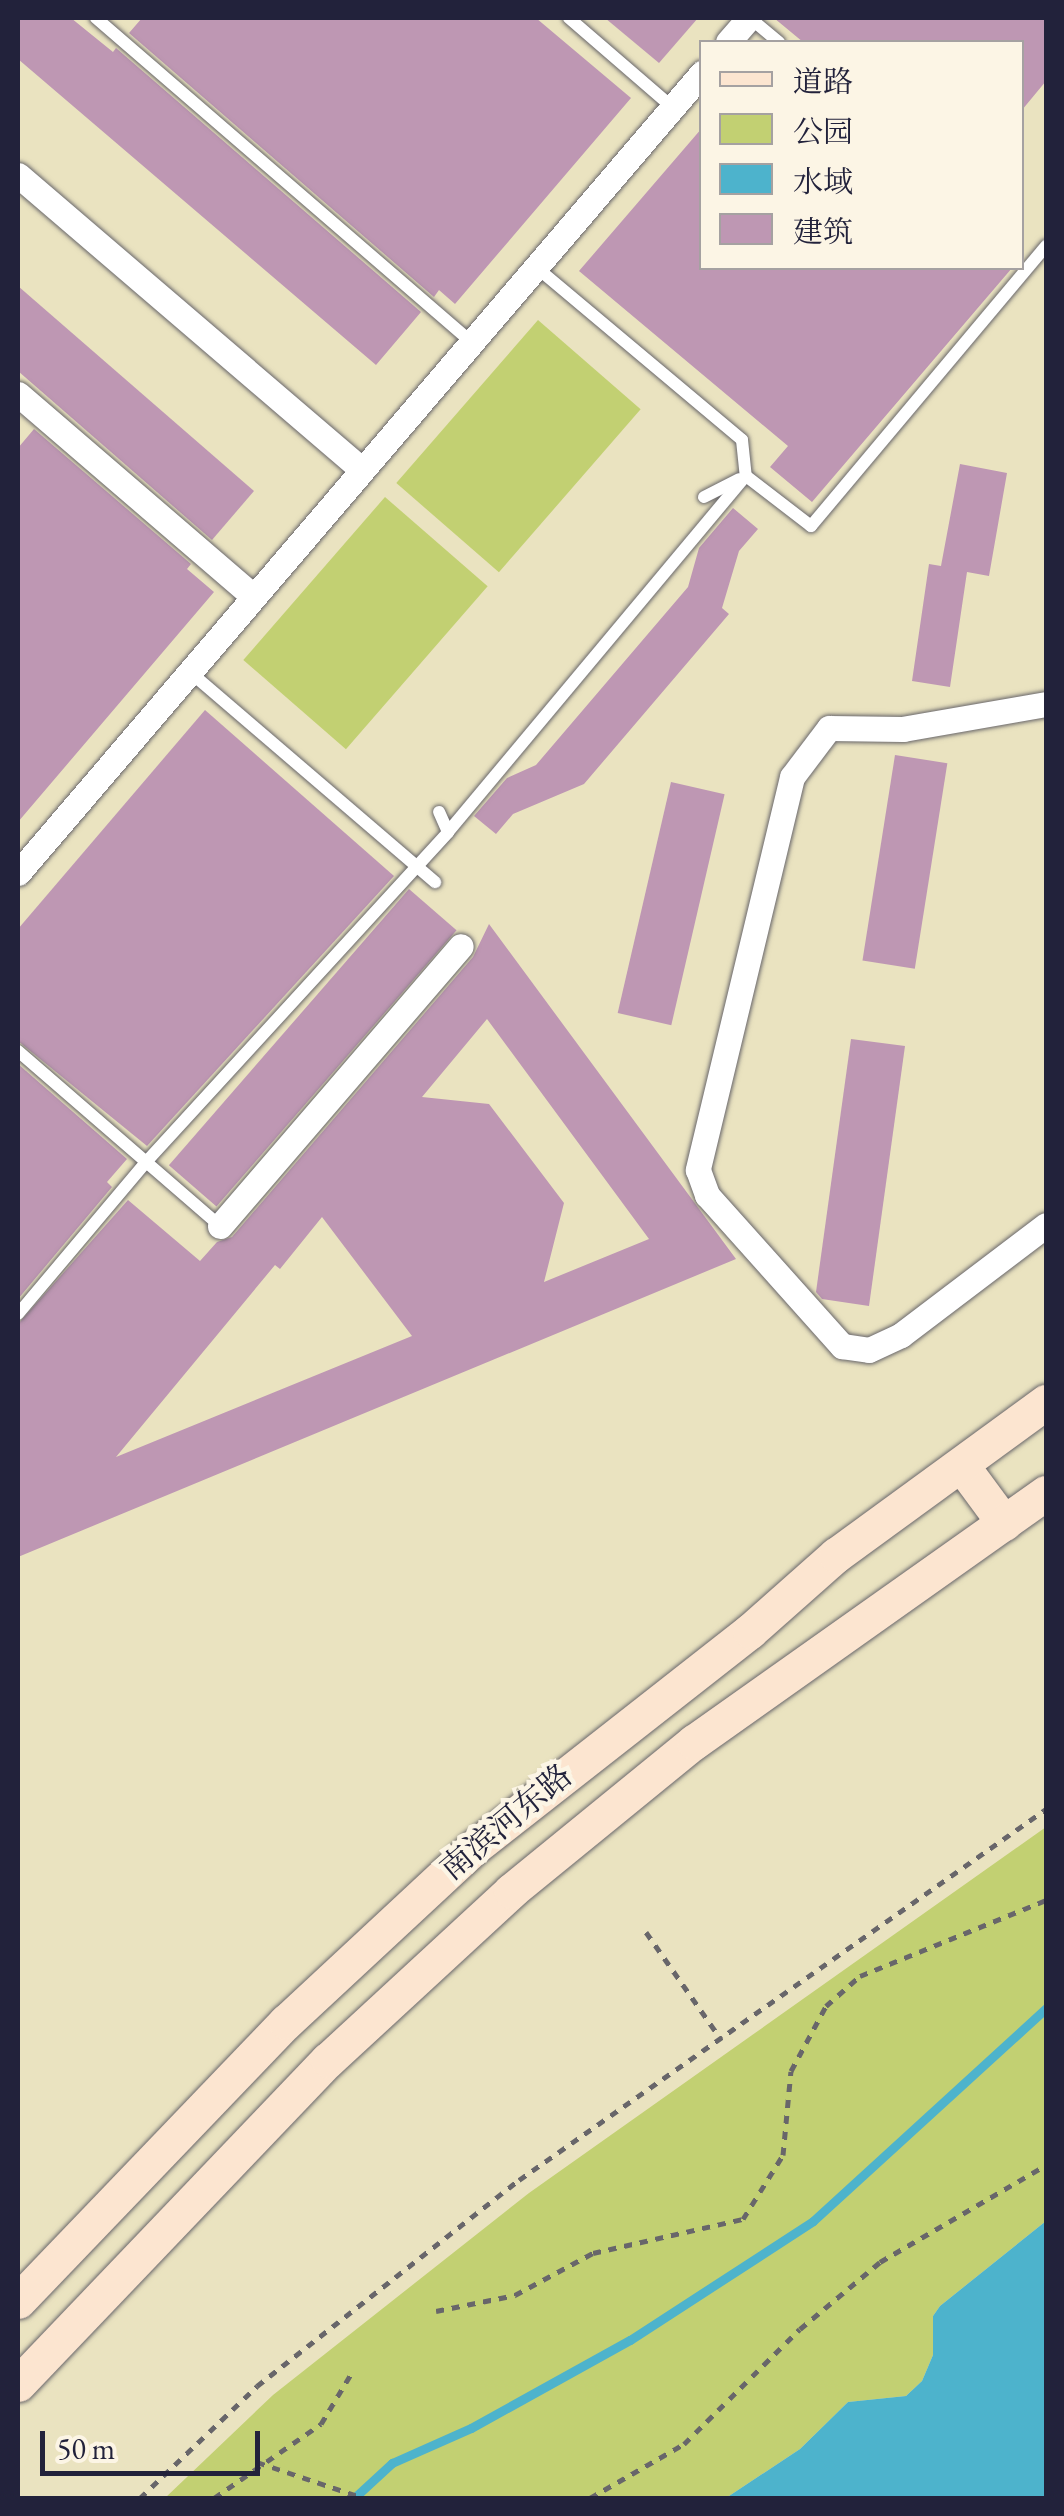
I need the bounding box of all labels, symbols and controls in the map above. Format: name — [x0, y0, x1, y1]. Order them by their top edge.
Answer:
legend — [699, 40, 1024, 270]
text: 道路 — [793, 62, 853, 101]
text: 公园 — [793, 112, 853, 151]
text: 水域 — [793, 162, 853, 201]
text: 建筑 — [793, 212, 853, 251]
street label: 南滨河东路 — [432, 1756, 580, 1888]
scale bar — [45, 2411, 265, 2473]
text: 50 m — [57, 2429, 115, 2468]

